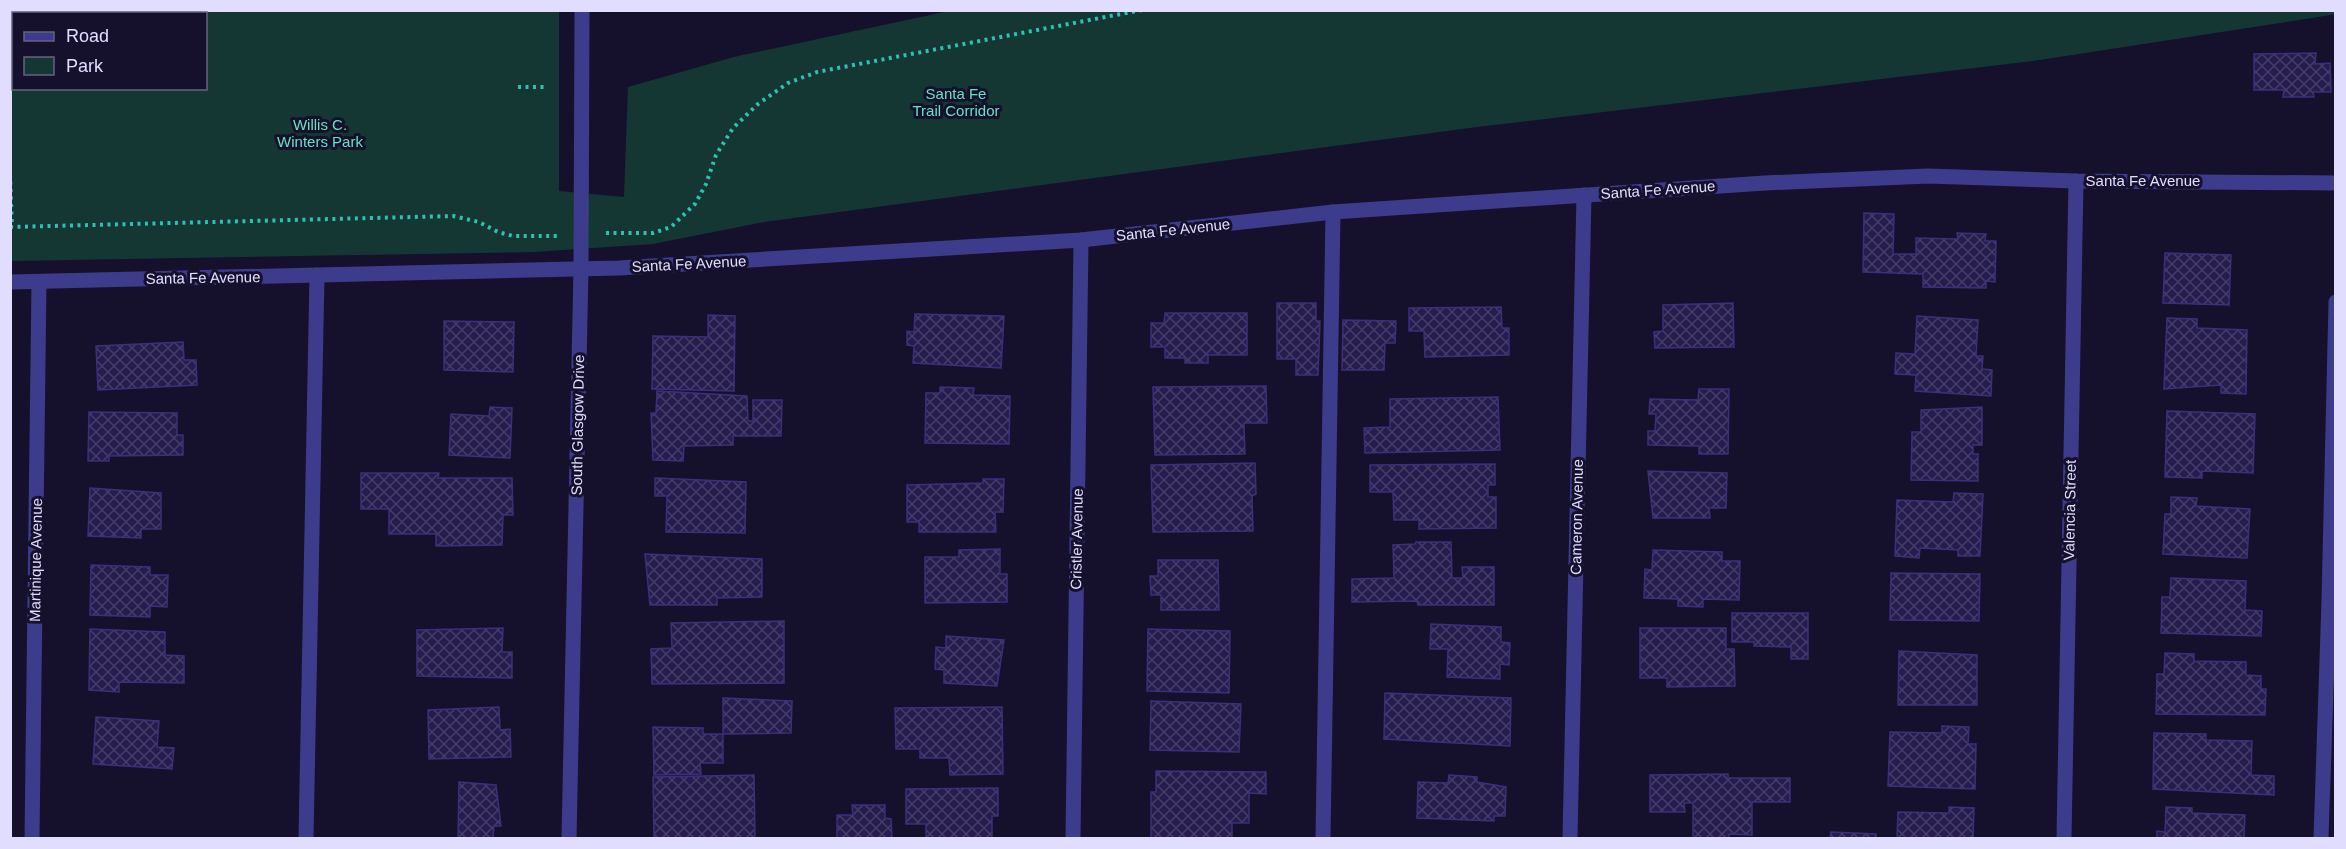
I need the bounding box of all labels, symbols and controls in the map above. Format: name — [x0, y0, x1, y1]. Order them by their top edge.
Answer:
legend — [12, 12, 207, 90]
text: Road — [66, 26, 109, 46]
text: Park — [66, 56, 104, 76]
park label: Santa Fe Trail Corridor — [913, 85, 999, 119]
park label: Willis C. Winters Park — [277, 116, 363, 150]
street label: Santa Fe Avenue — [2086, 172, 2200, 189]
street label: Santa Fe Avenue — [1600, 177, 1716, 202]
street label: Santa Fe Avenue — [1115, 215, 1231, 244]
street label: Santa Fe Avenue — [631, 252, 747, 275]
street label: Santa Fe Avenue — [145, 268, 261, 287]
street label: South Glasgow Drive — [568, 354, 587, 496]
street label: Cameron Avenue — [1567, 459, 1586, 575]
street label: Valencia Street — [2060, 459, 2079, 560]
street label: Cristler Avenue — [1067, 488, 1086, 590]
street label: Martinique Avenue — [26, 498, 45, 622]

